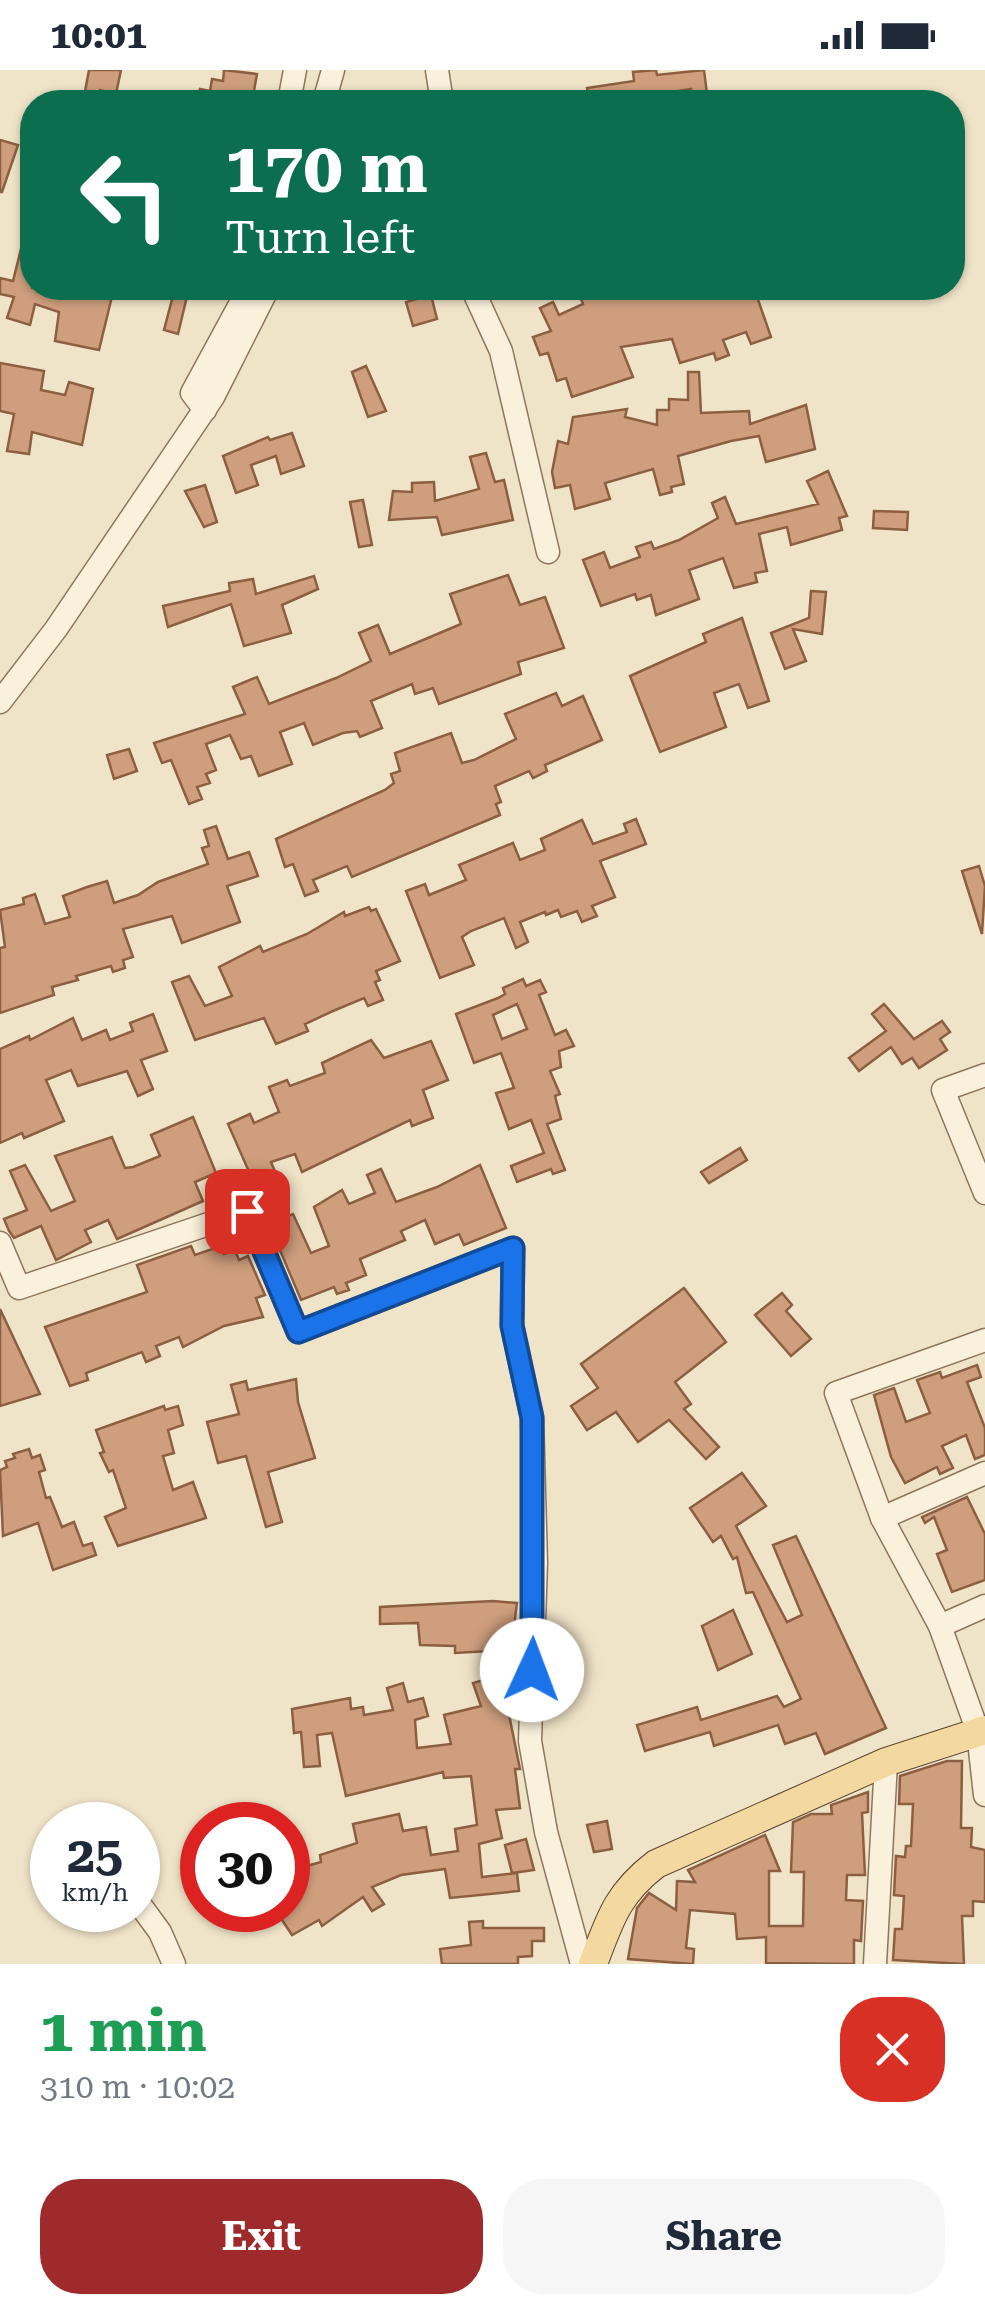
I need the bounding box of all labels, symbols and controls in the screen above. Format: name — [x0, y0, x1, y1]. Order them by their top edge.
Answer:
text: 10:01 — [50, 13, 147, 57]
text: 170 m — [225, 127, 428, 209]
icon: left — [60, 130, 190, 260]
text: Turn left — [225, 211, 415, 264]
pin — [205, 1169, 290, 1254]
icon: arrive — [220, 1184, 275, 1239]
position arrow — [480, 1618, 584, 1722]
speed limit sign: 30 — [180, 1802, 310, 1932]
text: 25 — [67, 1826, 123, 1884]
text: km/h — [62, 1878, 128, 1907]
text: 1 min — [40, 1995, 207, 2066]
button: close — [840, 1997, 945, 2102]
text: 310 m · 10:02 — [40, 2068, 235, 2106]
button: Exit — [40, 2179, 483, 2294]
button: Share — [503, 2179, 945, 2294]

